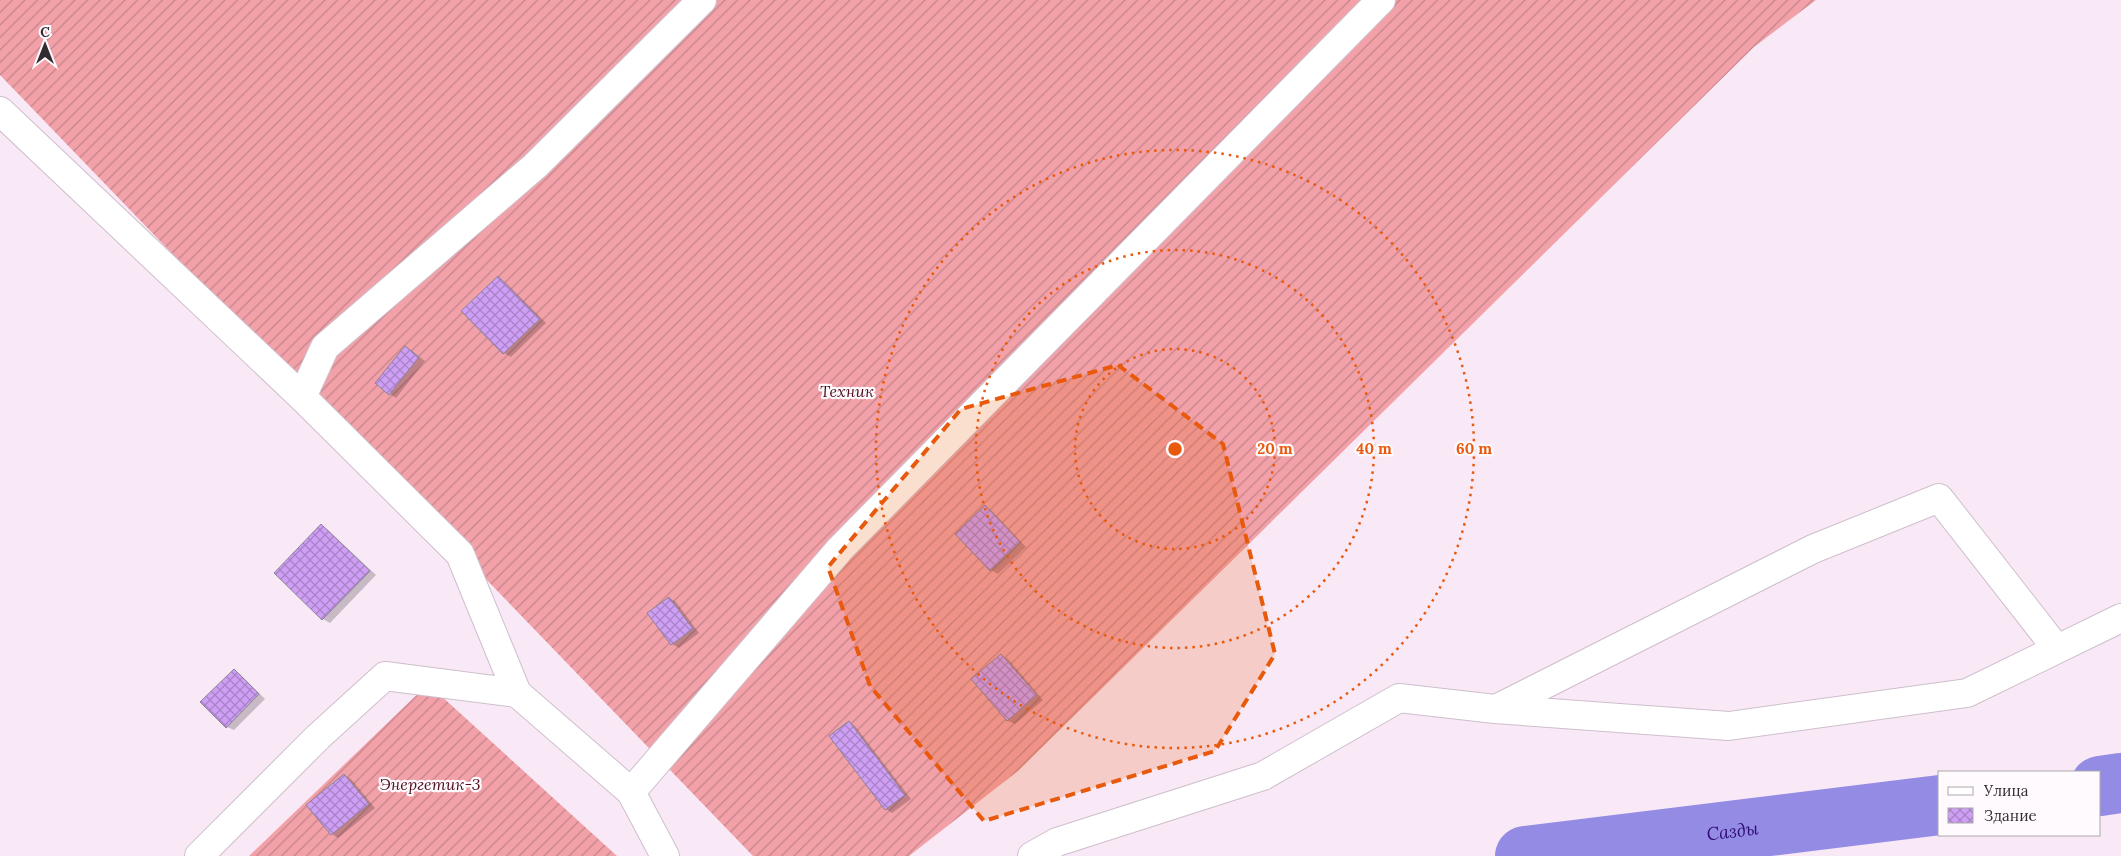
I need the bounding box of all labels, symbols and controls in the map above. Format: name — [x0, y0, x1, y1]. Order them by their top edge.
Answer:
north arrow — [20, 20, 70, 70]
text: С — [40, 23, 50, 41]
park label: Техник — [820, 381, 874, 401]
text: 20 m — [1257, 439, 1293, 458]
text: 40 m — [1356, 439, 1392, 458]
text: 60 m — [1456, 439, 1492, 458]
centre of rings — [1166, 440, 1184, 458]
legend — [1938, 771, 2101, 836]
park label: Энергетик-3 — [379, 774, 481, 794]
text: Улица — [1983, 781, 2029, 800]
text: Здание — [1984, 806, 2037, 825]
water label: Сазды — [1705, 816, 1760, 845]

